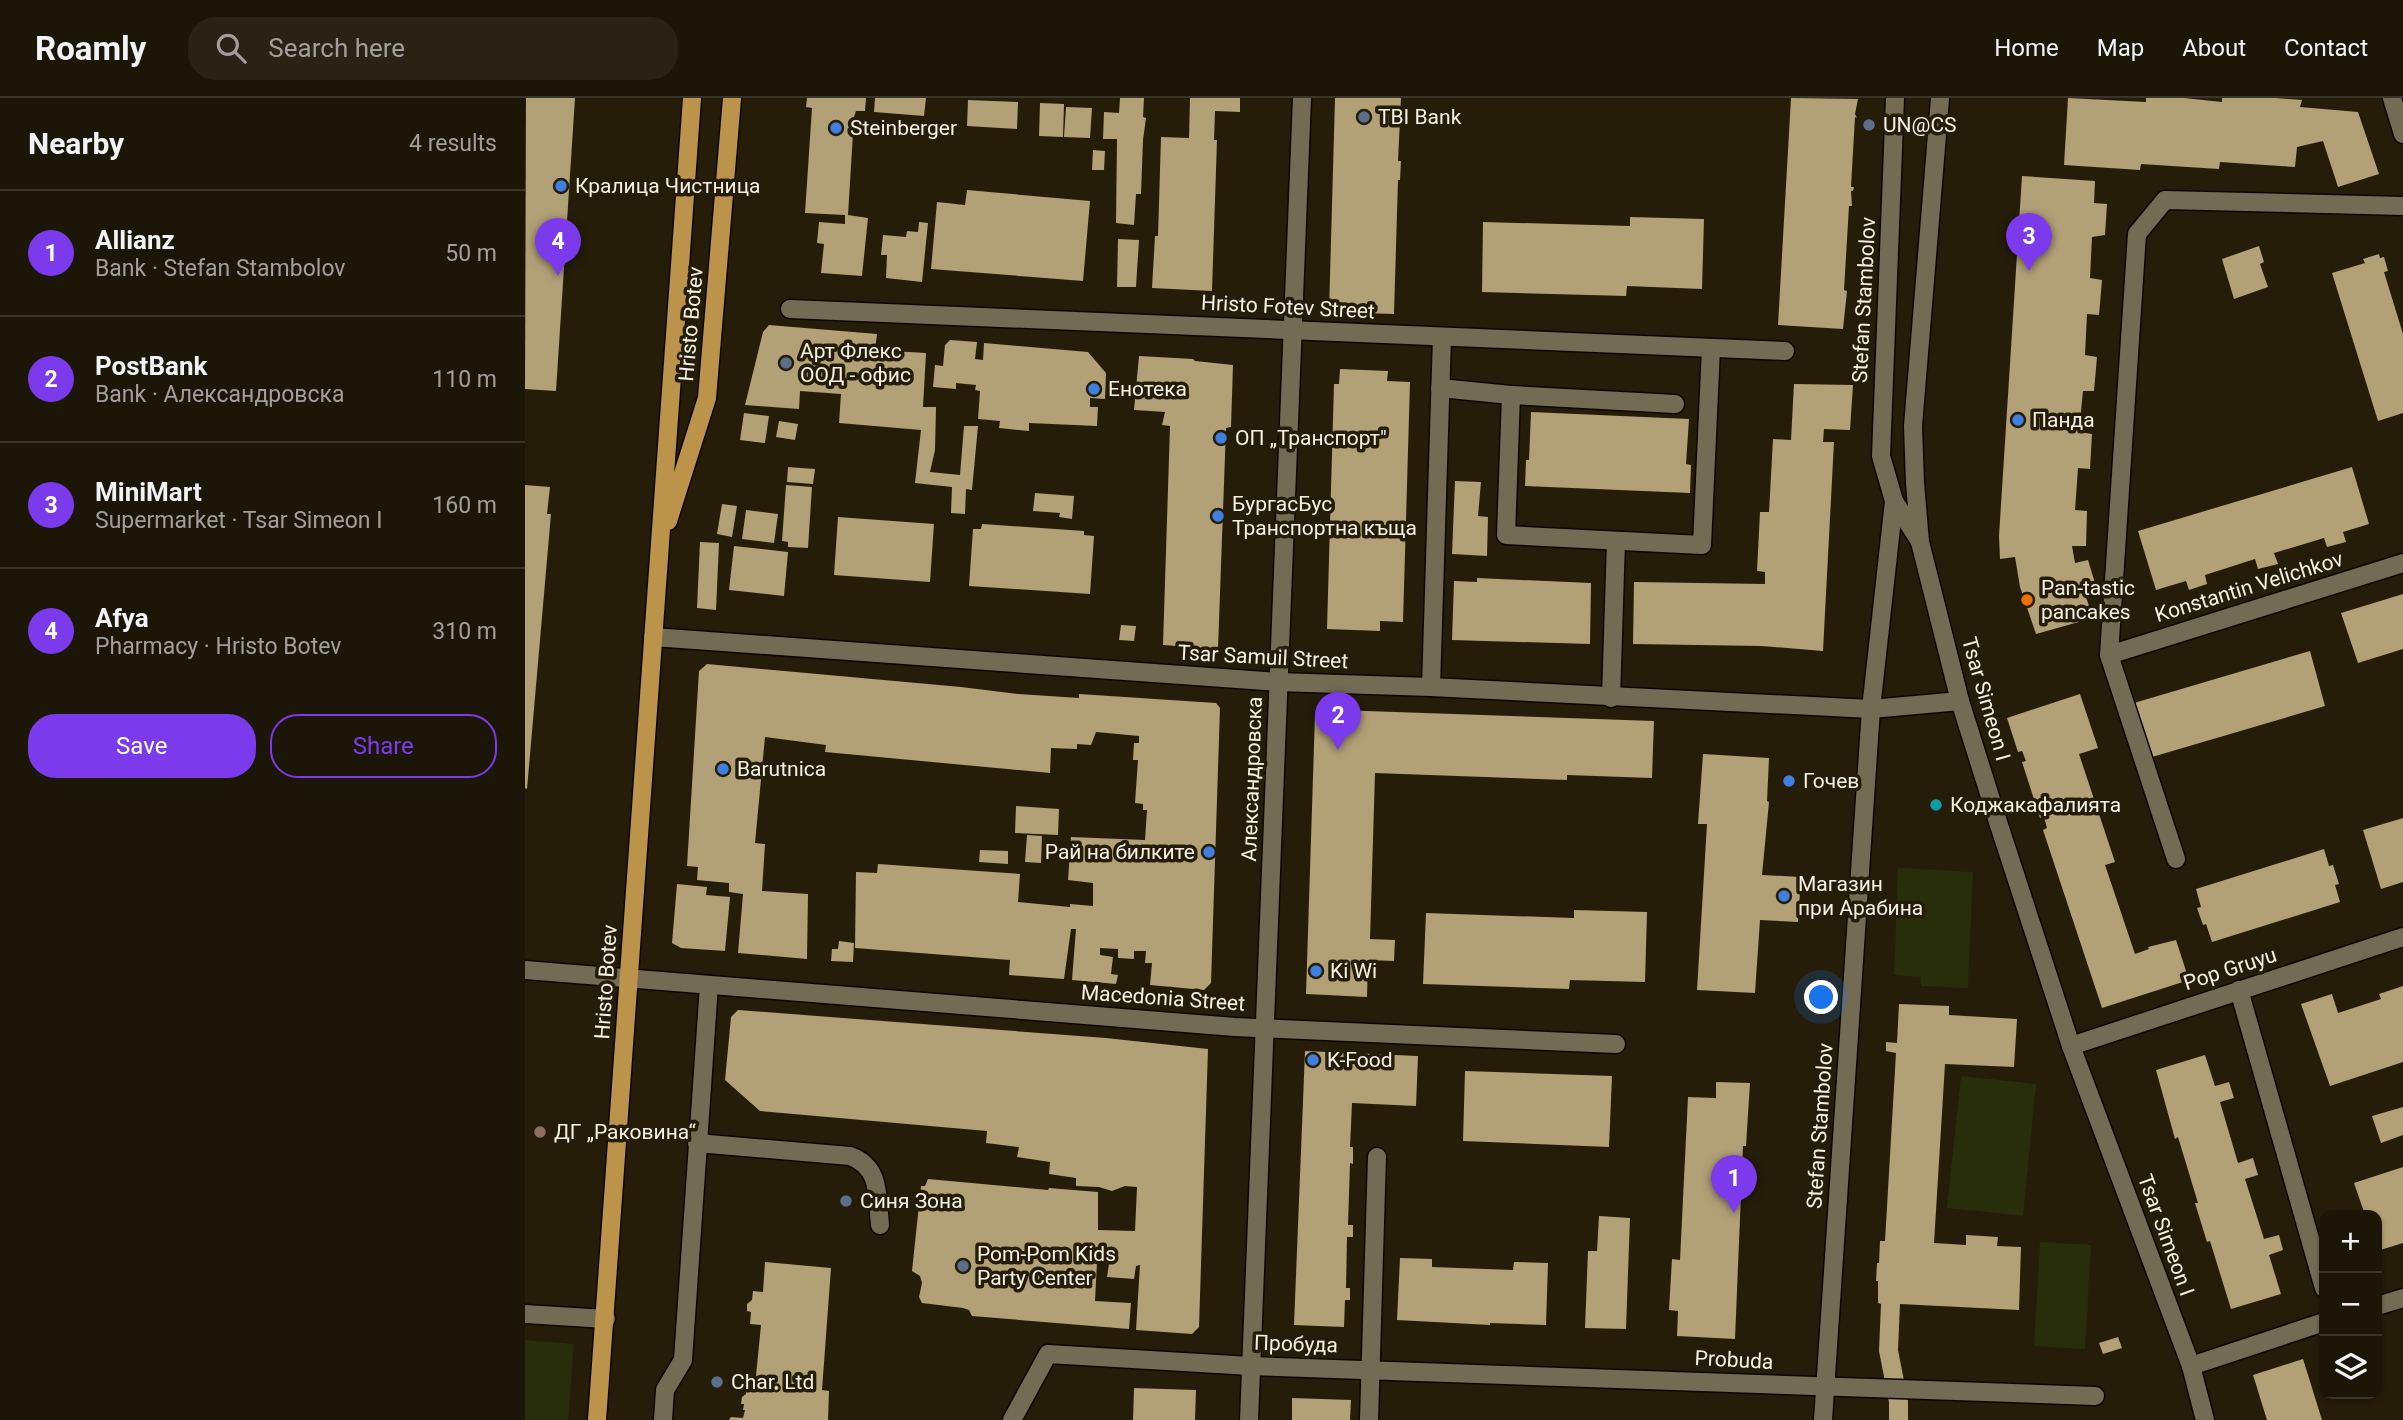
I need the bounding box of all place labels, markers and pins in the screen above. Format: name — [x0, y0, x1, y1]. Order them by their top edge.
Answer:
place label: TBI Bank — [1378, 105, 1462, 129]
marker: TBI Bank — [1356, 109, 1372, 125]
place label: UN@CS — [1883, 113, 1957, 137]
place label: Steinberger — [850, 116, 957, 140]
marker: UN@CS — [1861, 117, 1877, 133]
marker: Steinberger — [828, 120, 844, 136]
place label: Кралица Чистница — [575, 174, 761, 198]
marker: Кралица Чистница — [553, 178, 569, 194]
pin: 3 — [2006, 213, 2052, 271]
pin: 4 — [535, 218, 581, 276]
place label: Арт Флекс ООД - офис — [800, 339, 911, 387]
marker: Арт Флекс ООД - офис — [778, 355, 794, 371]
place label: Енотека — [1108, 377, 1187, 401]
marker: Енотека — [1086, 381, 1102, 397]
place label: Панда — [2032, 408, 2095, 432]
marker: Панда — [2010, 412, 2026, 428]
place label: ОП „Транспорт" — [1235, 426, 1387, 450]
marker: ОП „Транспорт" — [1213, 430, 1229, 446]
place label: БургасБус Транспортна къща — [1232, 492, 1417, 540]
marker: БургасБус Транспортна къща — [1210, 508, 1226, 524]
place label: Pan-tastic pancakes — [2041, 576, 2135, 624]
marker: Pan-tastic pancakes — [2019, 592, 2035, 608]
pin: 2 — [1315, 692, 1361, 750]
place label: Barutnica — [737, 757, 826, 781]
marker: Barutnica — [715, 761, 731, 777]
place label: Гочев — [1803, 769, 1859, 793]
marker: Гочев — [1781, 773, 1797, 789]
place label: Коджакафалията — [1950, 793, 2121, 817]
marker: Коджакафалията — [1928, 797, 1944, 813]
place label: Рай на билките — [1045, 840, 1195, 864]
marker: Рай на билките — [1201, 844, 1217, 860]
place label: Магазин при Арабина — [1798, 872, 1923, 920]
marker: Магазин при Арабина — [1776, 888, 1792, 904]
place label: Ki Wi — [1330, 959, 1377, 983]
marker: Ki Wi — [1308, 963, 1324, 979]
place label: K-Food — [1327, 1048, 1393, 1072]
marker: K-Food — [1305, 1052, 1321, 1068]
place label: ДГ „Раковина“ — [554, 1120, 697, 1144]
marker: ДГ „Раковина“ — [532, 1124, 548, 1140]
pin: 1 — [1711, 1155, 1757, 1213]
place label: Синя Зона — [860, 1189, 963, 1213]
marker: Синя Зона — [838, 1193, 854, 1209]
place label: Pom-Pom Kids Party Center — [977, 1242, 1116, 1290]
marker: Pom-Pom Kids Party Center — [955, 1258, 971, 1274]
place label: Char. Ltd — [731, 1370, 814, 1394]
marker: Char. Ltd — [709, 1374, 725, 1390]

